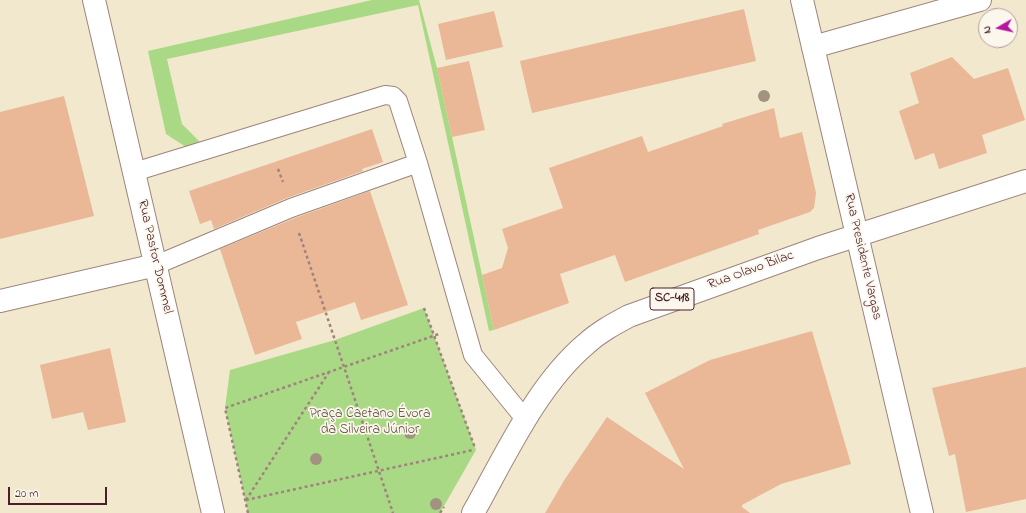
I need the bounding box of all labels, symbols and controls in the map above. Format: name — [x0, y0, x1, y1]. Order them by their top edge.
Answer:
north arrow — [978, 8, 1018, 48]
text: N — [979, 25, 996, 35]
street label: Rua Presidente Vargas — [839, 192, 885, 322]
street label: Rua Pastor Dommel — [133, 198, 175, 316]
street label: Rua Olavo Bilac — [706, 248, 796, 294]
road number: SC-418 — [650, 288, 694, 310]
park label: Praça Caetano Évora da Silveira Júnior — [310, 407, 430, 440]
scale bar — [10, 479, 109, 505]
text: 20 m — [15, 485, 38, 503]

